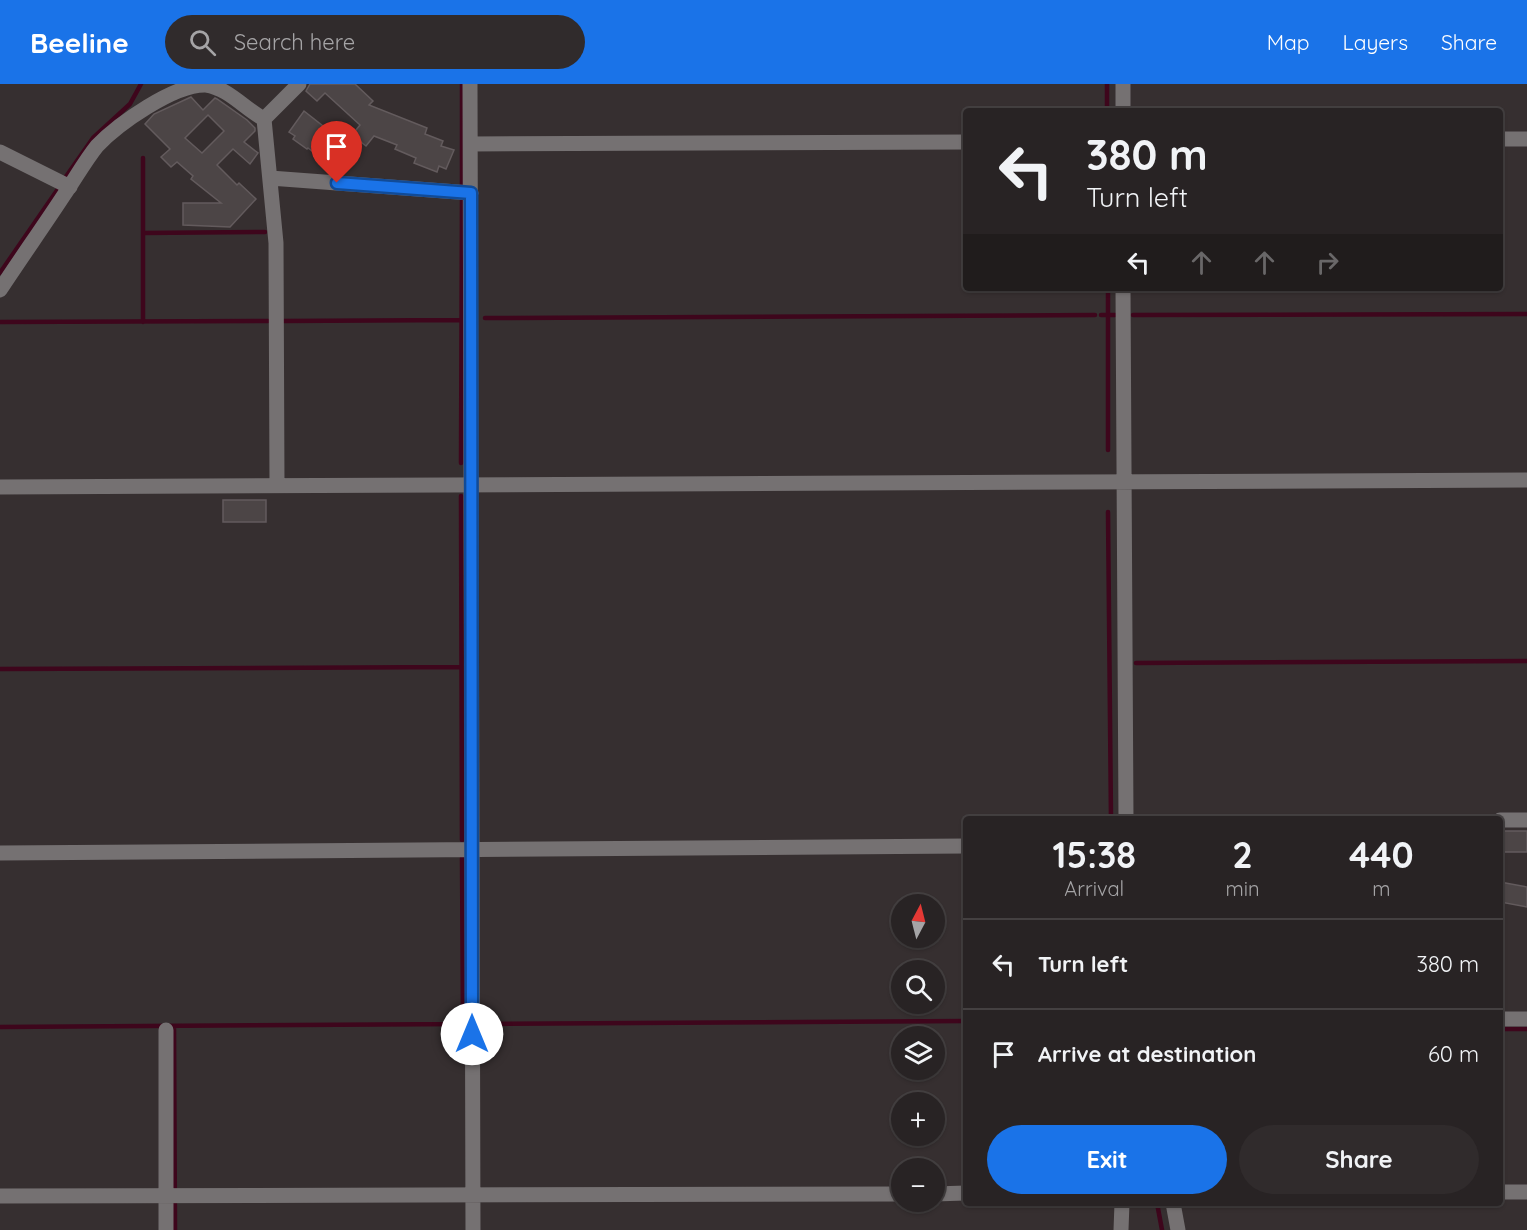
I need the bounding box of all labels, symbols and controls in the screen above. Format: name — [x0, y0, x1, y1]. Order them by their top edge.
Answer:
search box — [165, 15, 585, 69]
text: Beeline — [30, 25, 129, 60]
icon: search — [186, 26, 219, 59]
text: Search here — [234, 28, 355, 56]
text: Map — [1267, 29, 1310, 55]
text: Layers — [1343, 29, 1408, 55]
text: Share — [1441, 29, 1497, 55]
pin — [311, 121, 362, 183]
text: 380 m — [1086, 128, 1208, 181]
icon: arrive — [320, 130, 353, 163]
icon: left — [987, 132, 1065, 210]
text: Turn left — [1086, 180, 1188, 214]
icon: left — [1122, 246, 1155, 279]
icon: ahead — [1185, 246, 1218, 279]
icon: ahead — [1248, 246, 1281, 279]
icon: right — [1311, 246, 1344, 279]
text: 15:38 — [1052, 832, 1136, 877]
text: 2 — [1232, 832, 1253, 877]
text: 440 — [1349, 832, 1414, 877]
text: Arrival — [1064, 876, 1124, 901]
text: min — [1226, 876, 1260, 901]
text: m — [1372, 876, 1390, 901]
north arrow — [891, 894, 945, 948]
map controls — [891, 894, 945, 1212]
icon: left — [987, 948, 1020, 981]
text: Turn left — [1038, 950, 1128, 978]
text: 380 m — [1416, 950, 1479, 978]
button: search — [891, 960, 945, 1014]
position arrow — [440, 1002, 504, 1066]
button: layers — [891, 1026, 945, 1080]
icon: arrive — [987, 1038, 1020, 1071]
text: Arrive at destination — [1038, 1040, 1256, 1068]
text: 60 m — [1428, 1040, 1479, 1068]
button: + — [891, 1092, 945, 1146]
button: Exit — [987, 1125, 1227, 1194]
button: Share — [1239, 1125, 1479, 1194]
button: − — [891, 1158, 945, 1212]

